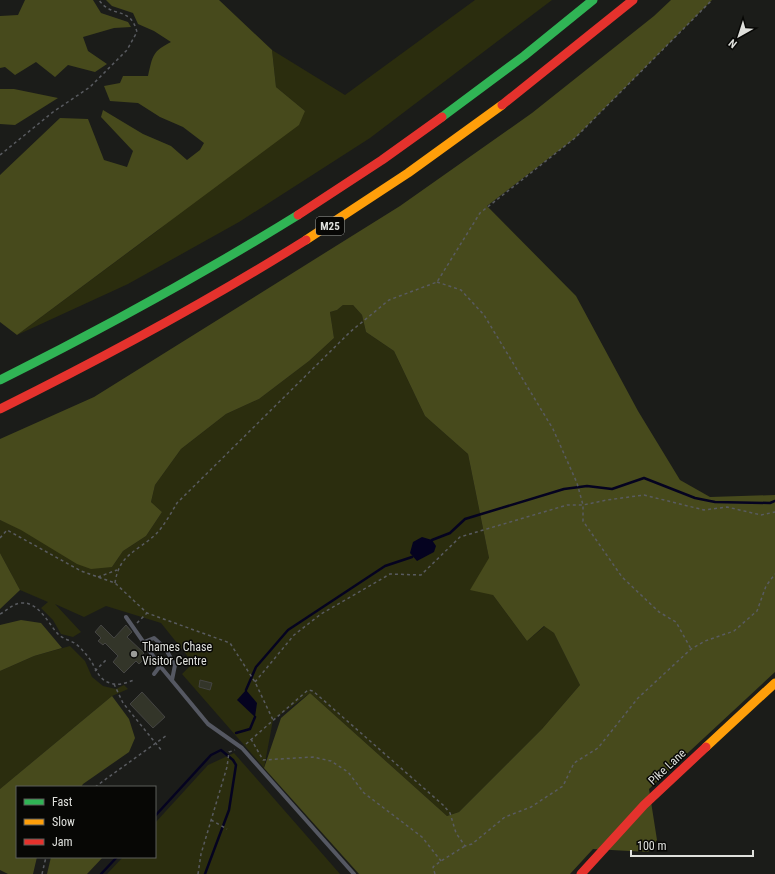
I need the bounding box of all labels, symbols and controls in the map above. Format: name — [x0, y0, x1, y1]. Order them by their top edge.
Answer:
north arrow — [719, 16, 759, 56]
text: N — [726, 36, 740, 51]
road number: M25 — [316, 217, 344, 235]
place label: Thames Chase Visitor Centre — [142, 640, 212, 668]
marker: Thames Chase Visitor Centre — [129, 649, 139, 659]
street label: Pike Lane — [645, 746, 689, 788]
legend — [16, 786, 156, 858]
text: Fast — [52, 795, 73, 809]
text: Slow — [52, 815, 75, 829]
scale bar — [631, 832, 753, 858]
text: Jam — [52, 835, 73, 849]
text: 100 m — [637, 839, 667, 853]

